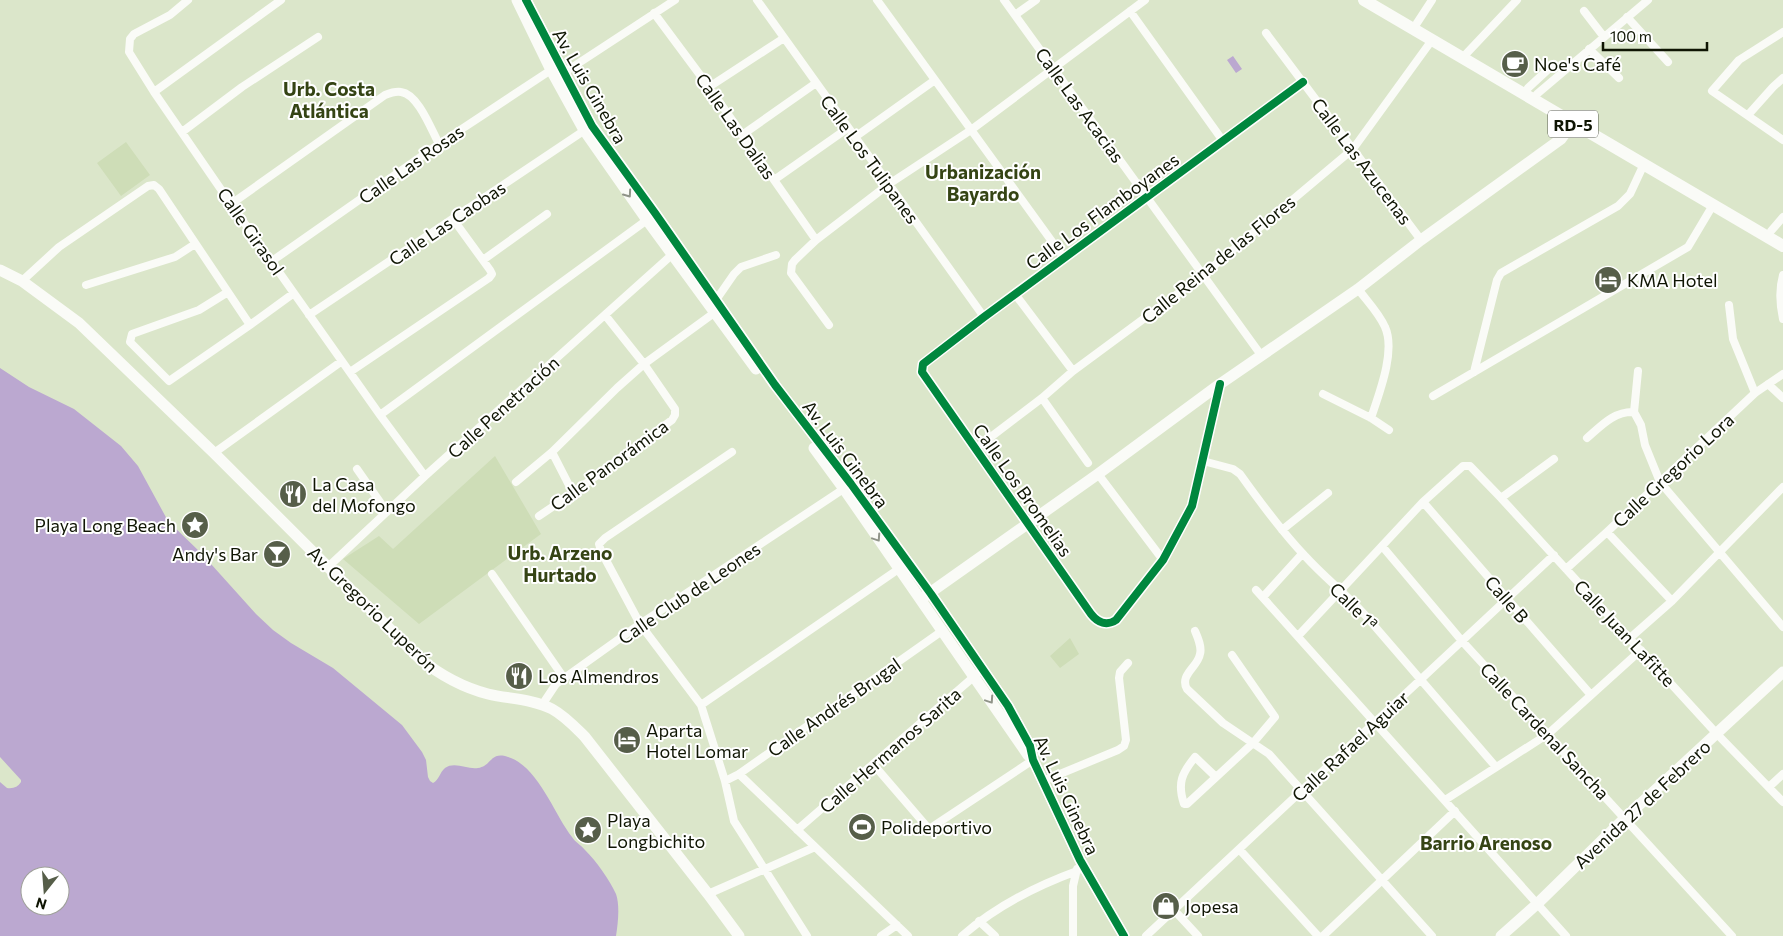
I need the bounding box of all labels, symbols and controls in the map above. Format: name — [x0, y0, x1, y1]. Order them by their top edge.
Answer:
scale bar — [1603, 20, 1707, 52]
street label: Av. Luis Ginebra — [548, 25, 632, 147]
text: 100 m — [1610, 27, 1652, 45]
street label: Calle Las Acacias — [1031, 43, 1129, 167]
cafe icon: Noe's Café — [1500, 49, 1530, 79]
place label: Noe's Café — [1534, 53, 1621, 75]
street label: Calle Las Dalias — [691, 69, 781, 183]
district label: Urb. Costa Atlántica — [283, 77, 375, 122]
street label: Calle Los Tulipanes — [816, 90, 924, 228]
street label: Calle Las Azucenas — [1307, 93, 1417, 229]
road number: RD-5 — [1548, 110, 1598, 138]
street label: Calle Las Rosas — [354, 120, 468, 208]
street label: Calle Los Flamboyanes — [1021, 148, 1183, 274]
district label: Urbanización Bayardo — [925, 160, 1041, 205]
street label: Calle Las Caobas — [385, 176, 509, 270]
street label: Calle Girasol — [213, 183, 289, 279]
one-way arrow — [622, 188, 631, 197]
street label: Calle Reina de las Flores — [1137, 190, 1299, 328]
hotel icon: KMA Hotel — [1593, 265, 1623, 295]
place label: KMA Hotel — [1627, 269, 1718, 291]
street label: Calle Penetración — [443, 351, 563, 463]
street label: Av. Luis Ginebra — [798, 396, 894, 512]
street label: Calle Gregorio Lora — [1608, 408, 1738, 532]
street label: Calle Panorámica — [546, 415, 672, 515]
street label: Calle Los Bromelias — [969, 419, 1077, 561]
place label: La Casa del Mofongo — [312, 473, 416, 516]
restaurant icon: La Casa del Mofongo — [278, 479, 308, 509]
place icon: Playa Long Beach — [180, 510, 210, 540]
place label: Playa Long Beach — [35, 514, 176, 536]
one-way arrow — [871, 532, 880, 542]
street label: Calle Club de Leones — [614, 537, 764, 649]
bar icon: Andy's Bar — [262, 539, 292, 569]
street label: Av. Gregorio Luperón — [303, 541, 443, 677]
district label: Urb. Arzeno Hurtado — [508, 541, 612, 586]
place label: Andy's Bar — [172, 543, 258, 565]
street label: Calle B — [1481, 571, 1533, 627]
street label: Calle Juan Lafitte — [1570, 575, 1680, 691]
street label: Calle 1ª — [1325, 577, 1383, 635]
street label: Calle Andrés Brugal — [763, 653, 905, 761]
street label: Calle Cardenal Sancha — [1476, 658, 1614, 804]
restaurant icon: Los Almendros — [504, 661, 534, 691]
place label: Los Almendros — [538, 665, 659, 687]
street label: Calle Hermanos Sarita — [815, 683, 965, 817]
street label: Calle Rafael Aguiar — [1287, 686, 1413, 806]
one-way arrow — [984, 694, 993, 704]
place label: Aparta Hotel Lomar — [646, 719, 748, 762]
hotel icon: Aparta Hotel Lomar — [612, 725, 642, 755]
street label: Av. Luis Ginebra — [1030, 732, 1104, 858]
street label: Avenida 27 de Febrero — [1569, 735, 1715, 873]
place label: Playa Longbichito — [607, 809, 705, 852]
sports icon: Polideportivo — [847, 812, 877, 842]
place icon: Playa Longbichito — [573, 815, 603, 845]
place label: Polideportivo — [881, 816, 992, 838]
district label: Barrio Arenoso — [1420, 831, 1552, 854]
north arrow — [20, 866, 70, 916]
shop icon: Jopesa — [1151, 891, 1181, 921]
text: N — [34, 894, 49, 914]
place label: Jopesa — [1185, 895, 1239, 917]

